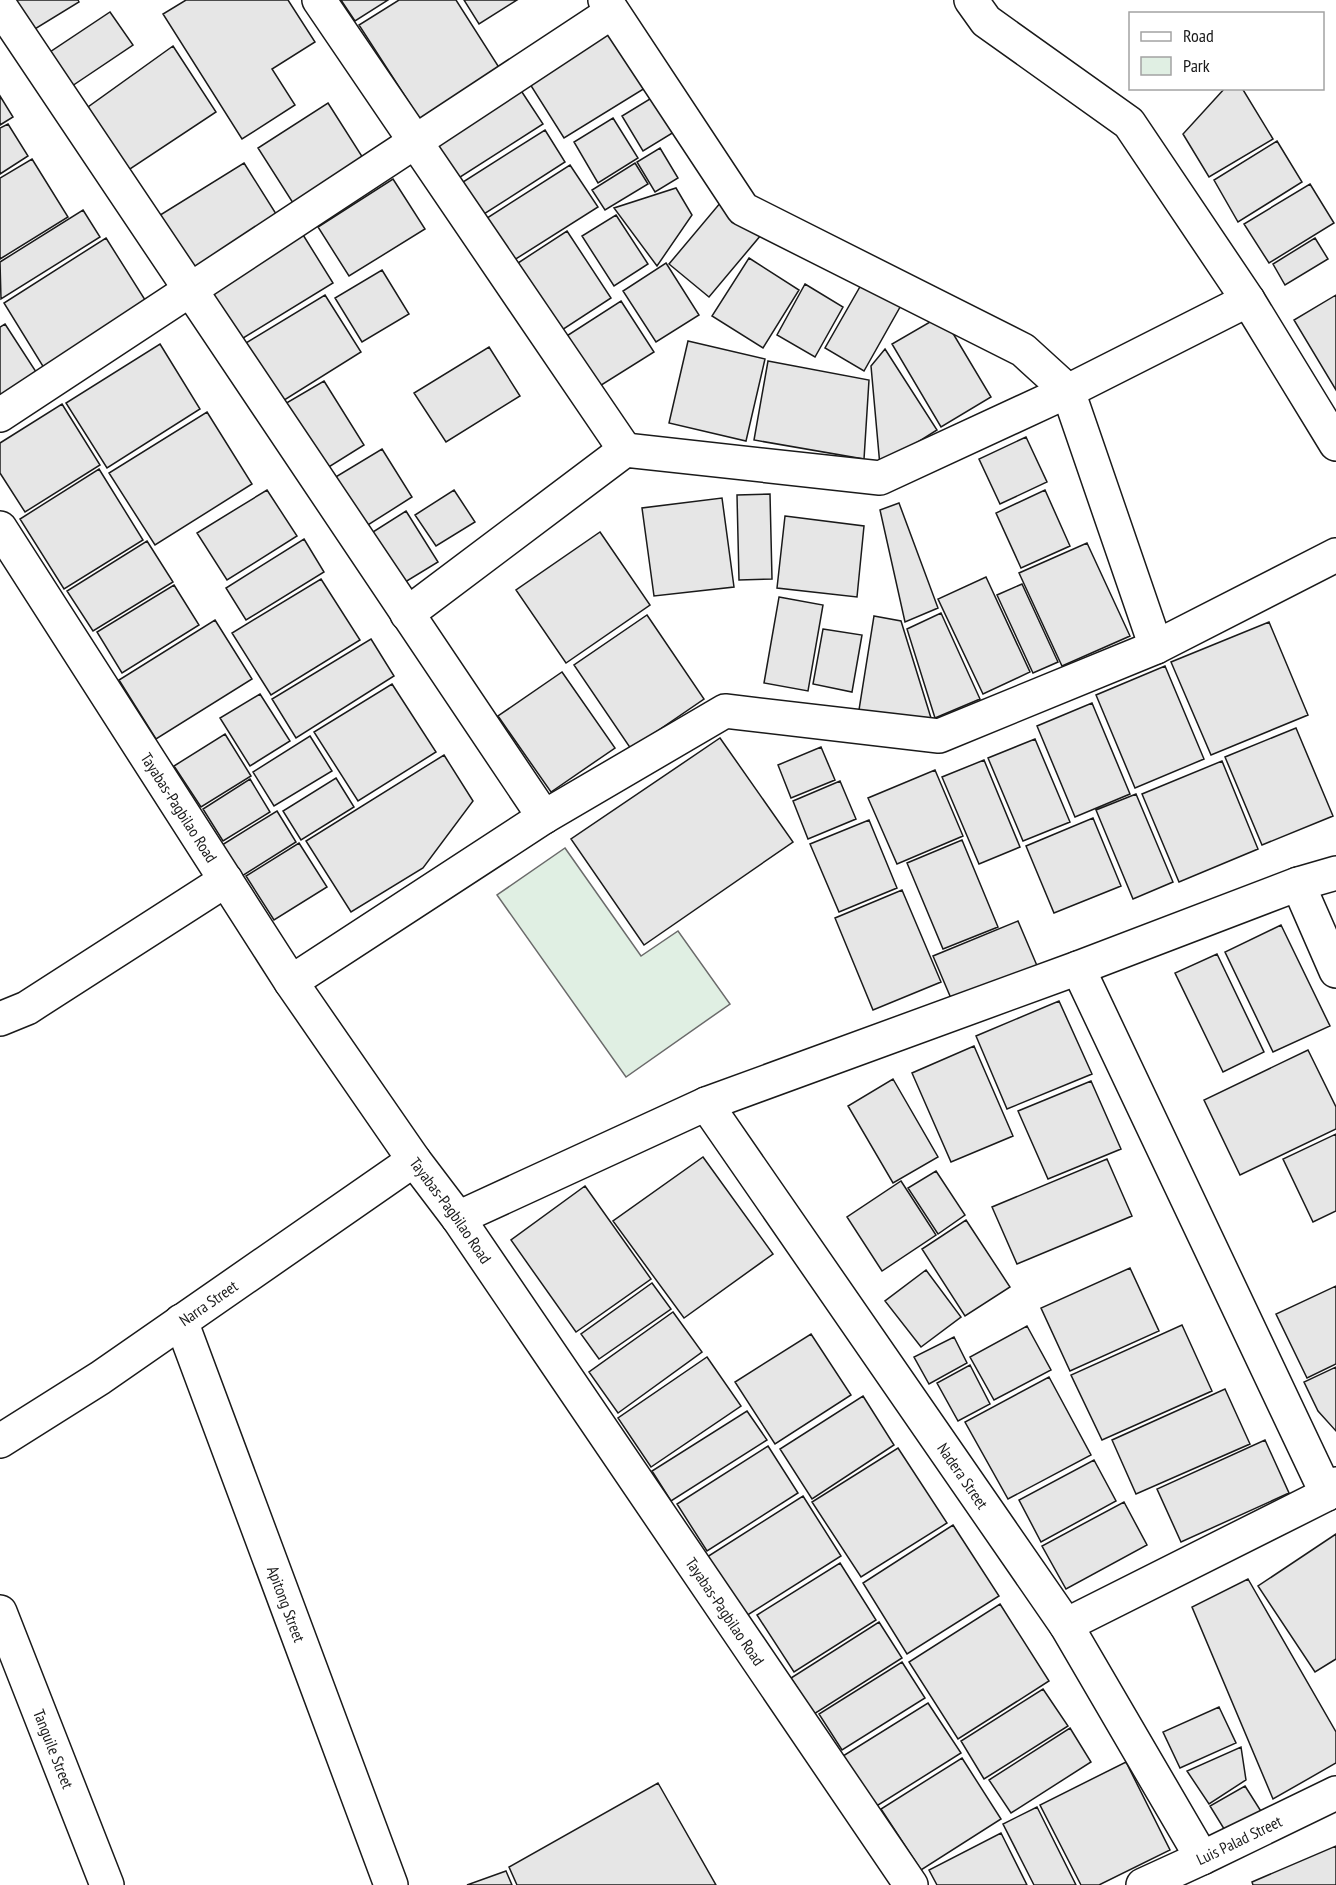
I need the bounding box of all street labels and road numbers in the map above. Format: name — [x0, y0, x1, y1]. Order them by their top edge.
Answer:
street label: Tayabas-Pagbilao Road — [137, 749, 222, 866]
street label: Tayabas-Pagbilao Road — [406, 1153, 496, 1267]
street label: Narra Street — [175, 1275, 242, 1330]
street label: Nadera Street — [933, 1439, 993, 1513]
street label: Tayabas-Pagbilao Road — [681, 1554, 769, 1669]
street label: Apitong Street — [263, 1563, 310, 1645]
street label: Tanguile Street — [29, 1706, 78, 1792]
street label: Luis Palad Street — [1193, 1811, 1286, 1869]

